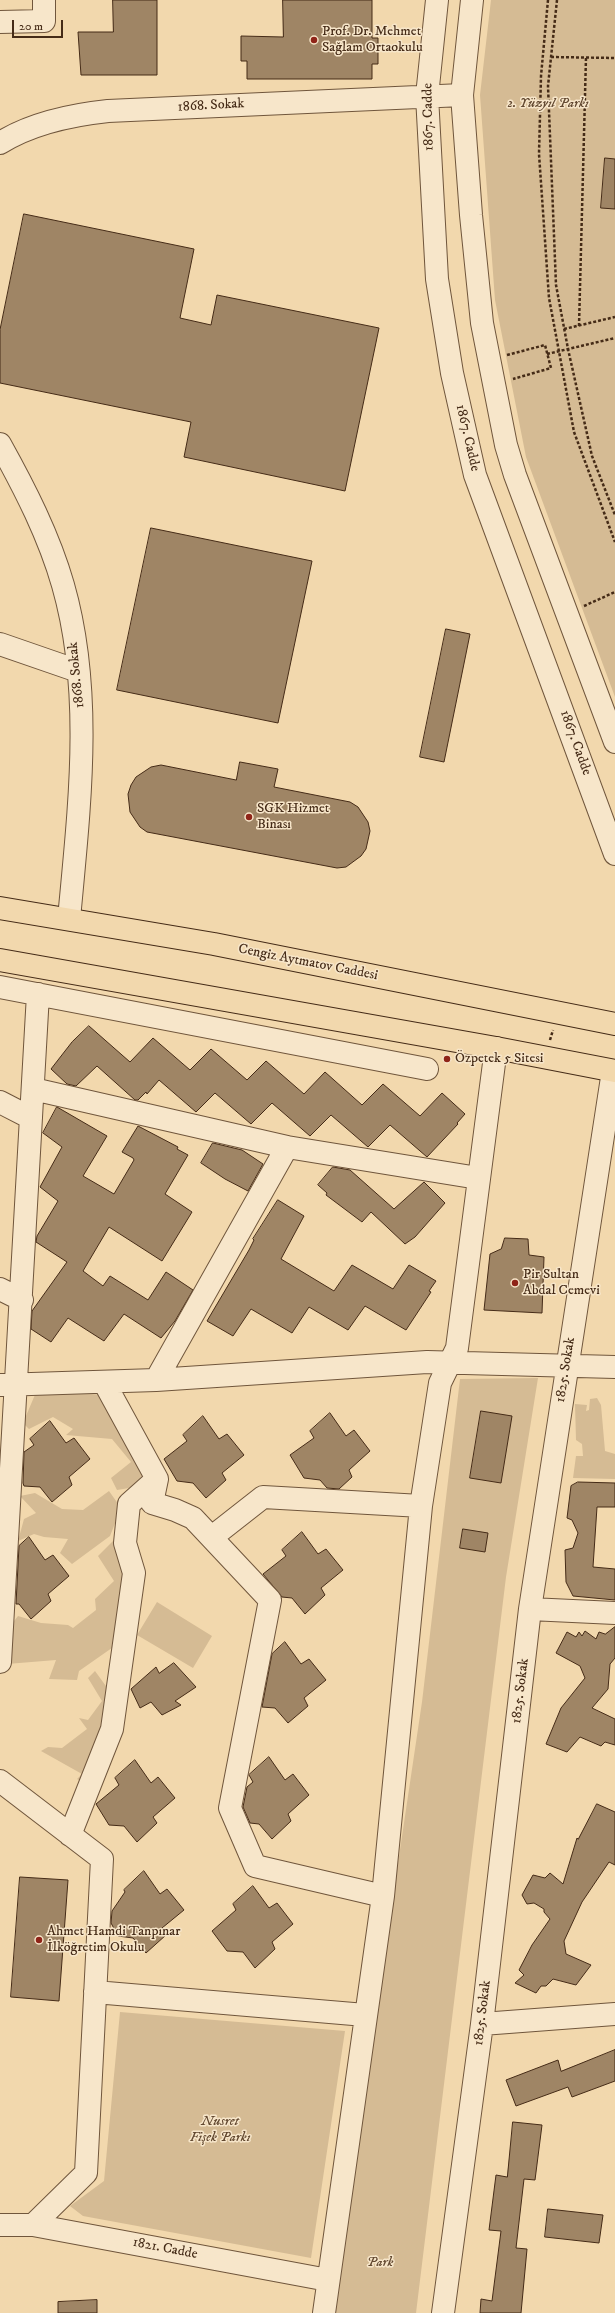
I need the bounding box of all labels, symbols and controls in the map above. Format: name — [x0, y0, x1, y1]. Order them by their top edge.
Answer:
scale bar — [14, 12, 65, 38]
text: 20 m — [19, 19, 43, 34]
place label: Prof. Dr. Mehmet Sağlam Ortaokulu — [322, 24, 423, 56]
marker: Prof. Dr. Mehmet Sağlam Ortaokulu — [309, 35, 319, 45]
street label: 1867. Cadde — [420, 83, 438, 151]
street label: 1868. Sokak — [177, 96, 245, 116]
park label: 2. Yüzyıl Parkı — [507, 96, 589, 112]
street label: 1867. Cadde — [451, 403, 483, 473]
street label: 1868. Sokak — [65, 641, 89, 709]
street label: 1867. Cadde — [555, 708, 595, 778]
place label: SGK Hizmet Binası — [257, 801, 329, 834]
marker: SGK Hizmet Binası — [244, 812, 254, 822]
street label: Cengiz Aytmatov Caddesi — [237, 941, 379, 985]
place label: Özpetek 5 Sitesi — [455, 1051, 543, 1067]
marker: Özpetek 5 Sitesi — [442, 1054, 452, 1064]
place label: Pir Sultan Abdal Cemevi — [523, 1267, 600, 1300]
marker: Pir Sultan Abdal Cemevi — [510, 1278, 520, 1288]
street label: 1825. Sokak — [553, 1336, 579, 1404]
street label: 1825. Sokak — [509, 1657, 533, 1725]
place label: Ahmet Hamdi Tanpınar İlköğretim Okulu — [47, 1924, 181, 1956]
marker: Ahmet Hamdi Tanpınar İlköğretim Okulu — [34, 1935, 44, 1945]
street label: 1825. Sokak — [471, 1979, 495, 2047]
park label: Nusret Fişek Parkı — [190, 2114, 250, 2146]
street label: 1821. Cadde — [131, 2235, 199, 2263]
park label: Park — [367, 2255, 393, 2271]

